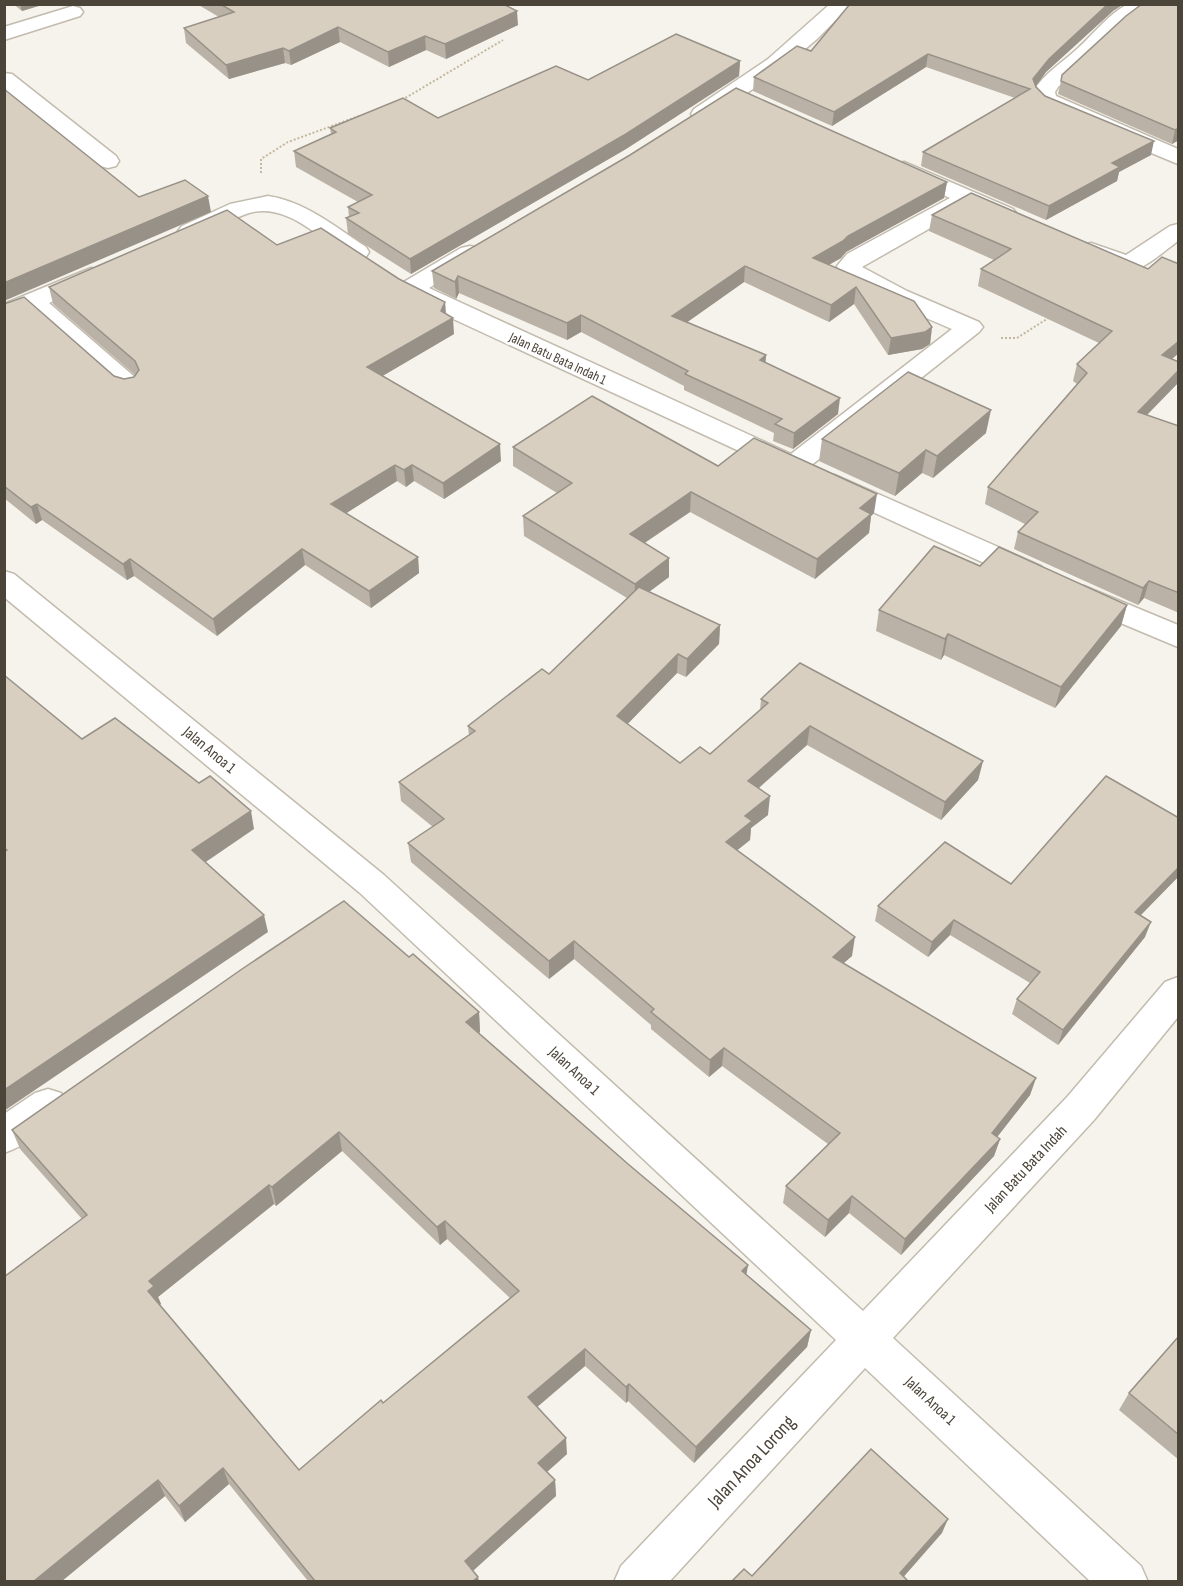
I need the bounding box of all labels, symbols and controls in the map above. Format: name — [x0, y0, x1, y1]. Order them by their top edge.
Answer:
street label: Jalan Batu Bata Indah 1 — [506, 328, 609, 388]
street label: Jalan Anoa 1 — [178, 722, 240, 778]
street label: Jalan Anoa 1 — [544, 1042, 604, 1100]
street label: Jalan Batu Bata Indah — [980, 1122, 1071, 1217]
street label: Jalan Anoa 1 — [900, 1372, 960, 1430]
street label: Jalan Anoa Lorong — [702, 1411, 801, 1514]

